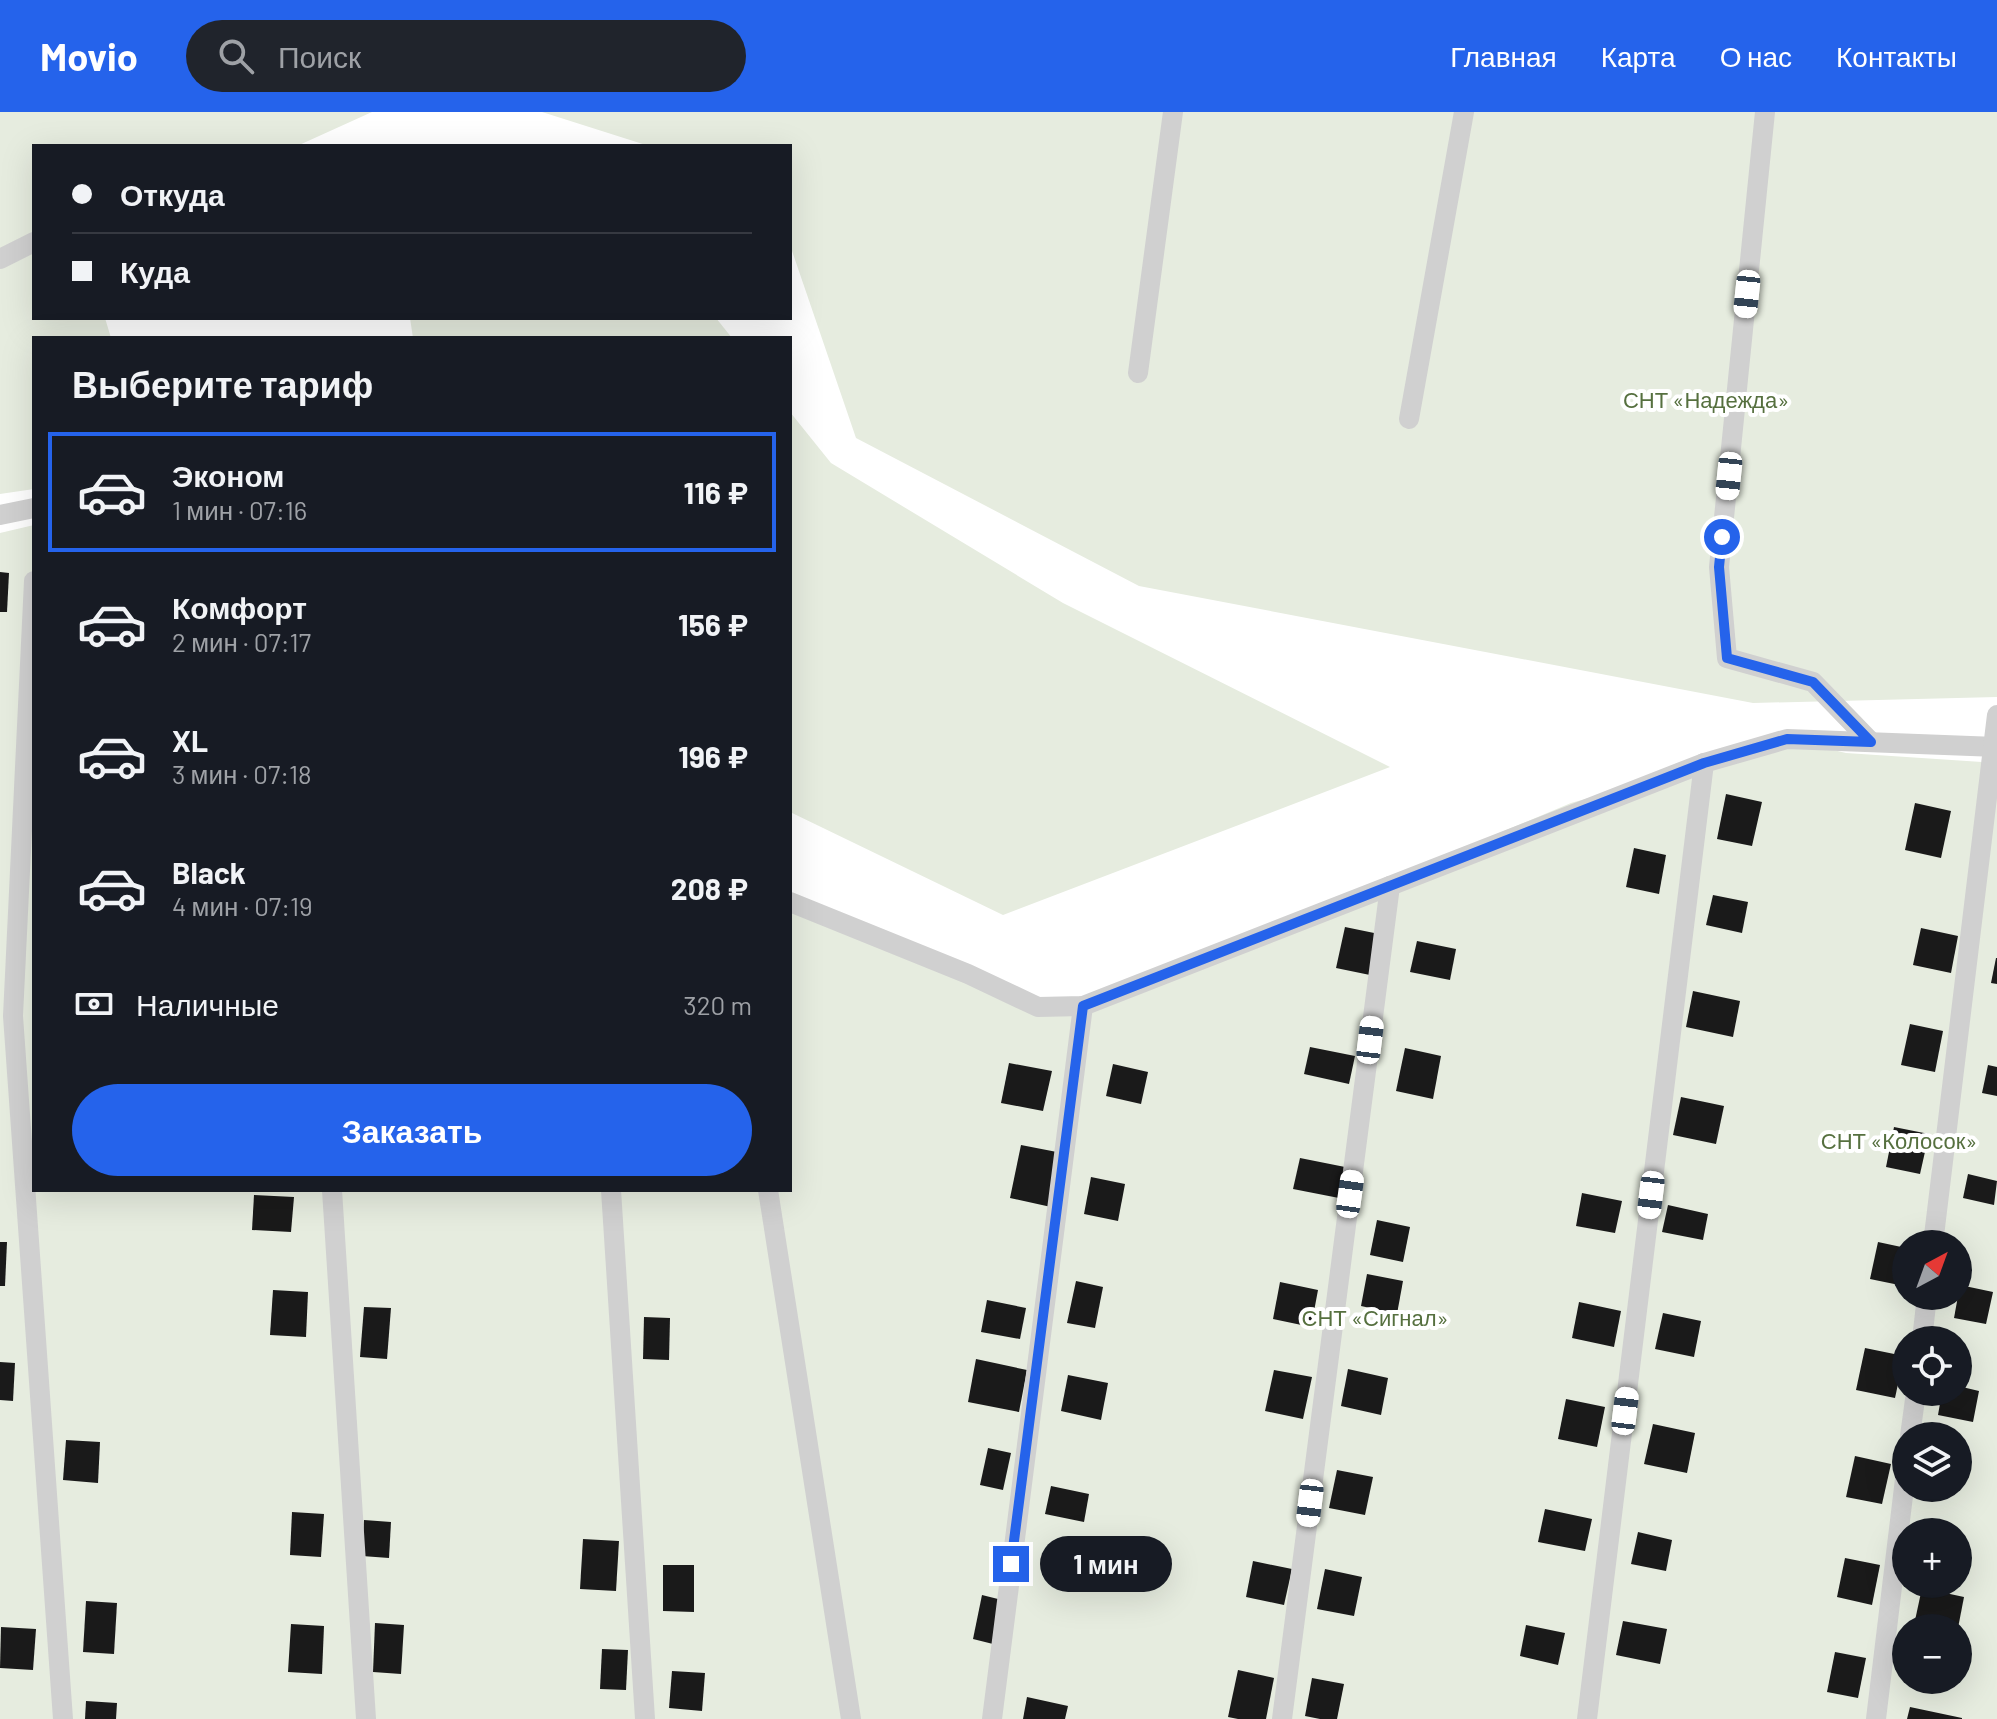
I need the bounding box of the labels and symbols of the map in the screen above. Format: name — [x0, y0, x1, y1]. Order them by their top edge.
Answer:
car — [1733, 269, 1761, 319]
park label: СНТ «Надежда» — [1623, 386, 1789, 413]
car — [1715, 451, 1743, 501]
route start — [1704, 519, 1740, 555]
car — [1355, 1015, 1385, 1065]
park label: СНТ «Колосок» — [1821, 1127, 1977, 1153]
car — [1335, 1169, 1365, 1219]
car — [1636, 1170, 1666, 1220]
north arrow — [1892, 1230, 1972, 1310]
park label: СНТ «Сигнал» — [1302, 1304, 1448, 1330]
car — [1610, 1386, 1640, 1436]
car — [1295, 1478, 1325, 1528]
callout: 1 мин — [1039, 1536, 1171, 1592]
route end — [993, 1546, 1029, 1582]

